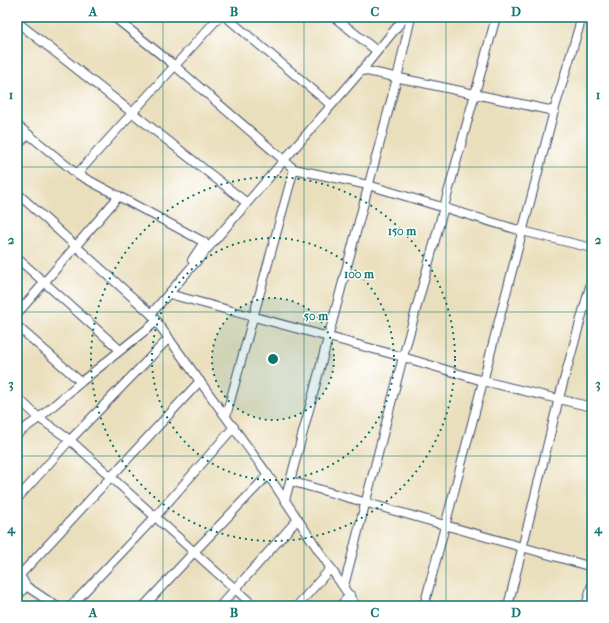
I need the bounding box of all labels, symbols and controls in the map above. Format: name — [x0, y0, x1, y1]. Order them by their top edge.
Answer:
text: A — [88, 4, 98, 19]
text: B — [230, 4, 239, 19]
text: C — [371, 4, 380, 19]
text: D — [511, 4, 521, 19]
text: 1 — [9, 87, 14, 102]
text: 1 — [596, 87, 601, 102]
text: 150 m — [388, 224, 417, 238]
text: 2 — [8, 232, 15, 247]
text: 2 — [595, 232, 602, 247]
text: 100 m — [344, 267, 375, 281]
text: 50 m — [304, 309, 329, 323]
centre of rings — [266, 352, 280, 366]
text: 3 — [8, 376, 14, 392]
text: 3 — [595, 376, 601, 392]
text: 4 — [6, 521, 16, 537]
text: 4 — [593, 521, 603, 537]
text: A — [88, 605, 98, 620]
text: B — [230, 605, 239, 620]
text: C — [371, 605, 380, 620]
text: D — [511, 605, 521, 620]

